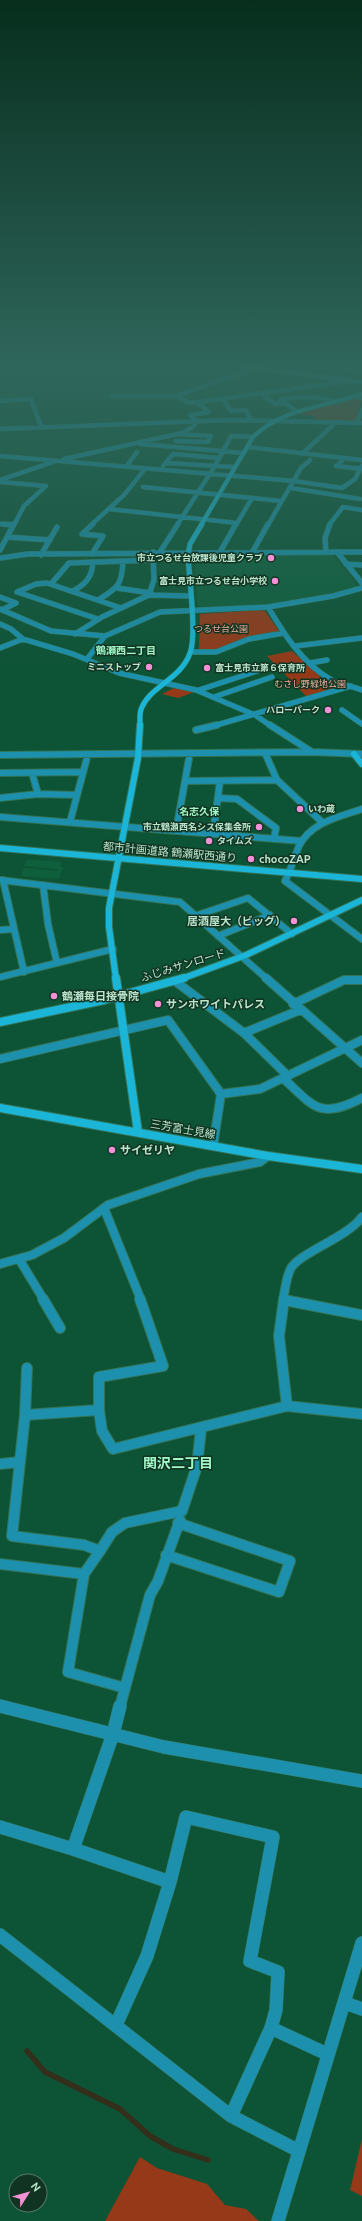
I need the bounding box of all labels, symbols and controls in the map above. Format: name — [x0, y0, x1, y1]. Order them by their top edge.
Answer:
place label: 市立つるせ台放課後児童クラブ — [137, 553, 263, 563]
marker: 市立つるせ台放課後児童クラブ — [266, 553, 276, 563]
place label: 富士見市立つるせ台小学校 — [159, 576, 268, 586]
marker: 富士見市立つるせ台小学校 — [270, 576, 280, 586]
park label: つるせ台公園 — [194, 624, 248, 634]
district label: 鶴瀬西二丁目 — [95, 645, 156, 656]
place label: ミニストップ — [87, 662, 141, 672]
marker: ミニストップ — [144, 662, 154, 672]
marker: 富士見市立第６保育所 — [202, 663, 212, 673]
place label: 富士見市立第６保育所 — [215, 663, 305, 673]
park label: むさし野緑地公園 — [274, 679, 346, 689]
place label: ハローパーク — [266, 705, 320, 715]
marker: ハローパーク — [323, 705, 333, 715]
marker: いわ蔵 — [295, 804, 305, 814]
place label: いわ蔵 — [308, 804, 335, 814]
district label: 名志久保 — [179, 806, 220, 817]
place label: 市立鶴瀬西名シス保集会所 — [143, 822, 251, 832]
marker: 市立鶴瀬西名シス保集会所 — [254, 822, 264, 832]
marker: タイムズ — [204, 836, 214, 846]
place label: タイムズ — [217, 836, 253, 846]
street label: 都市計画道路 鶴瀬駅西通り — [102, 840, 238, 864]
place label: chocoZAP — [259, 853, 311, 865]
marker: chocoZAP — [246, 854, 256, 864]
place label: 居酒屋大（ビッグ） — [187, 915, 286, 927]
marker: 居酒屋大（ビッグ） — [289, 916, 299, 926]
street label: ふじみサンロード — [139, 946, 227, 984]
place label: 鶴瀬毎日接骨院 — [61, 990, 139, 1002]
marker: 鶴瀬毎日接骨院 — [49, 991, 59, 1001]
place label: サンホワイトパレス — [166, 998, 265, 1010]
marker: サンホワイトパレス — [153, 999, 163, 1009]
street label: 三芳富士見線 — [149, 1117, 217, 1141]
place label: サイゼリヤ — [120, 1144, 175, 1156]
marker: サイゼリヤ — [107, 1145, 117, 1155]
district label: 関沢二丁目 — [143, 1455, 213, 1471]
north arrow — [8, 2173, 48, 2213]
text: N — [29, 2180, 43, 2194]

